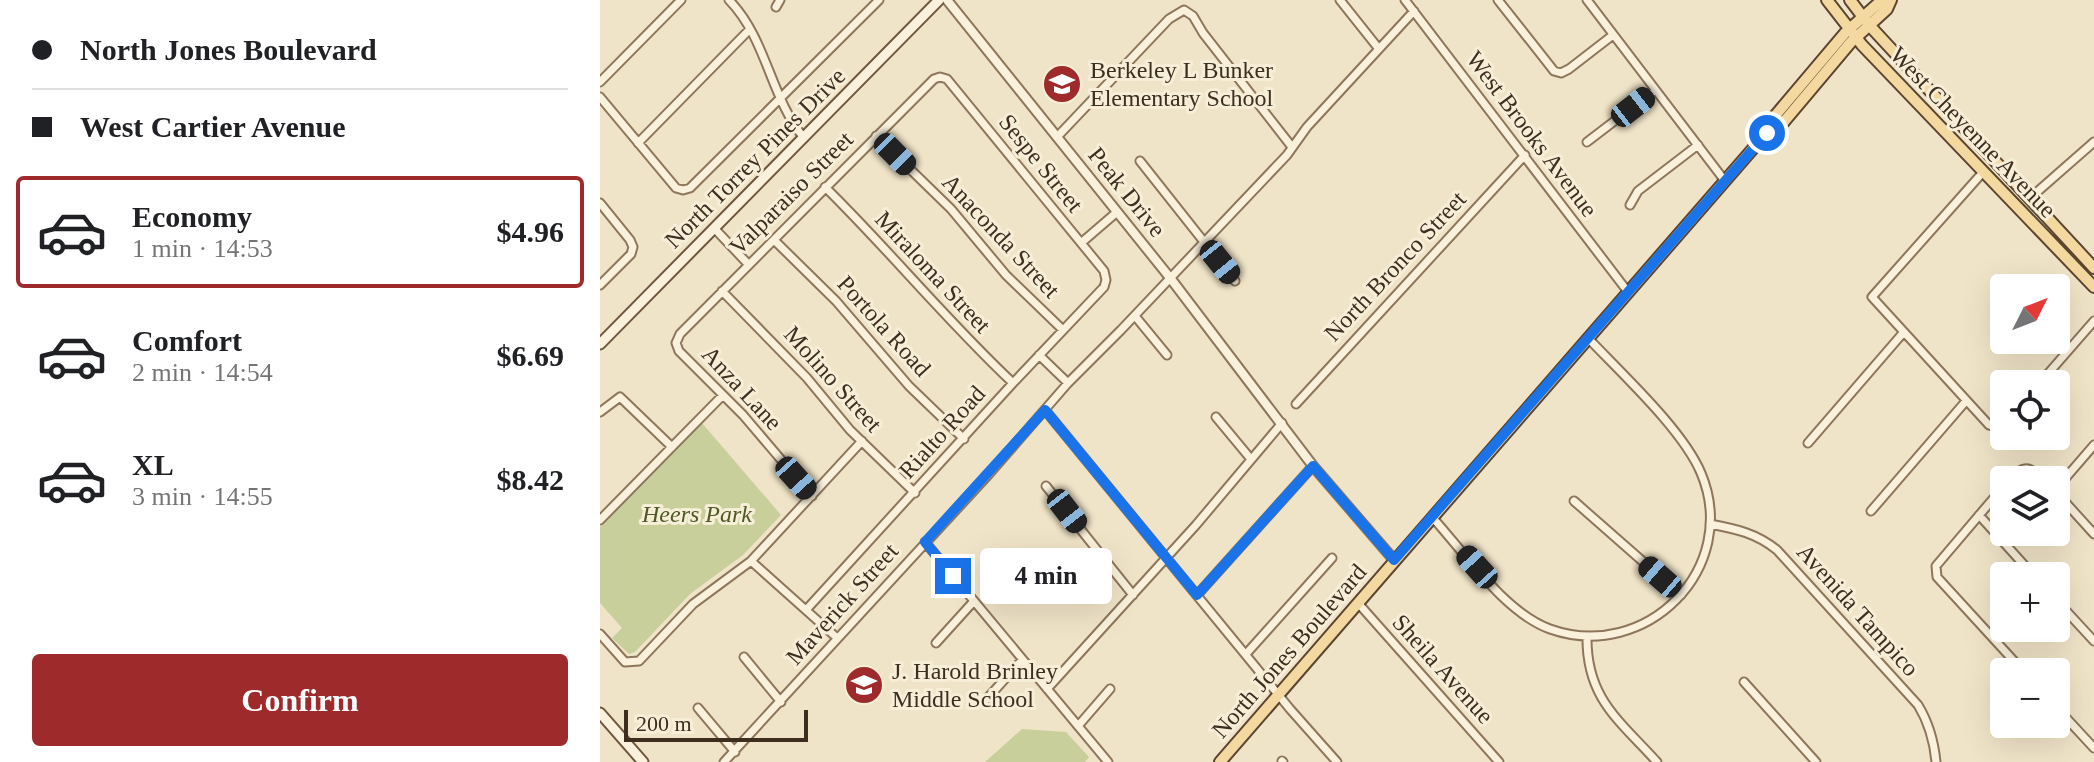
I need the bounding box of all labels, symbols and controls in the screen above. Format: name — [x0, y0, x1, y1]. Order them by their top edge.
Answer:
text: North Jones Boulevard — [80, 33, 377, 66]
street label: West Cheyenne Avenue — [1885, 41, 2061, 223]
street label: West Brooks Avenue — [1461, 46, 1603, 222]
place label: Berkeley L Bunker Elementary School — [1090, 57, 1274, 111]
street label: North Torrey Pines Drive — [660, 63, 850, 253]
school or university icon: Berkeley L Bunker Elementary School — [1041, 63, 1083, 105]
car — [1607, 83, 1659, 131]
street label: Sespe Street — [994, 109, 1088, 217]
text: West Cartier Avenue — [80, 110, 346, 143]
route start — [1749, 115, 1785, 151]
street label: Valparaiso Street — [724, 126, 858, 260]
car — [870, 129, 920, 179]
street label: Peak Drive — [1083, 142, 1171, 242]
street label: Anaconda Street — [937, 169, 1065, 303]
street label: North Bronco Street — [1319, 186, 1471, 346]
icon: car — [36, 196, 108, 268]
text: Economy — [132, 200, 252, 233]
street label: Miraloma Street — [870, 206, 996, 338]
text: $4.96 — [497, 215, 564, 248]
text: 1 min · 14:53 — [132, 234, 273, 263]
car — [1196, 236, 1244, 288]
street label: Portola Road — [832, 270, 936, 382]
north arrow — [1990, 274, 2070, 354]
map controls — [1990, 274, 2070, 738]
icon: car — [36, 320, 108, 392]
street label: Molino Street — [779, 321, 887, 437]
text: Comfort — [132, 324, 242, 357]
text: $6.69 — [497, 339, 564, 372]
street label: Anza Lane — [697, 341, 787, 435]
text: 2 min · 14:54 — [132, 358, 273, 387]
button: locate — [1990, 370, 2070, 450]
street label: Rialto Road — [894, 380, 990, 484]
icon: car — [36, 444, 108, 516]
text: XL — [132, 448, 174, 481]
car — [771, 452, 821, 504]
text: $8.42 — [497, 463, 564, 496]
button: layers — [1990, 466, 2070, 546]
text: 3 min · 14:55 — [132, 482, 273, 511]
car — [1043, 485, 1091, 537]
park label: Heers Park — [641, 501, 752, 527]
street label: Maverick Street — [781, 538, 903, 670]
street label: Avenida Tampico — [1792, 539, 1924, 681]
car — [1452, 541, 1502, 593]
callout: 4 min — [981, 548, 1113, 604]
car — [1634, 552, 1686, 602]
route end — [935, 558, 971, 594]
street label: North Jones Boulevard — [1207, 559, 1371, 743]
text: 4 min — [1015, 561, 1077, 590]
button: + — [1990, 562, 2070, 642]
street label: Sheila Avenue — [1387, 609, 1499, 729]
button: Confirm — [32, 654, 568, 746]
place label: J. Harold Brinley Middle School — [892, 658, 1058, 712]
button: − — [1990, 658, 2070, 738]
school or university icon: J. Harold Brinley Middle School — [843, 664, 885, 706]
scale bar — [624, 706, 808, 742]
text: 200 m — [636, 711, 692, 736]

